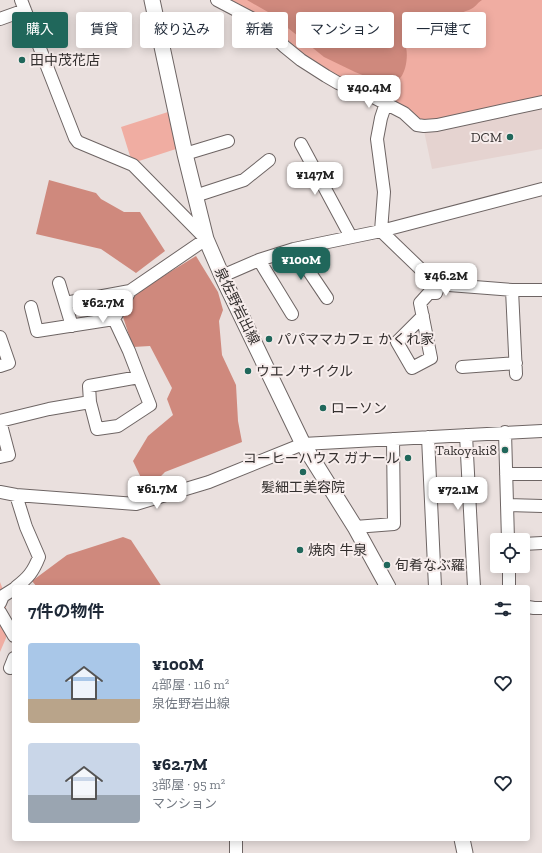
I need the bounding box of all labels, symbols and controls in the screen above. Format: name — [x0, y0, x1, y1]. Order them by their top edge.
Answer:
chip: 購入 — [12, 12, 68, 48]
chip: 賃貸 — [76, 12, 132, 48]
chip: 絞り込み — [140, 12, 224, 48]
chip: 新着 — [232, 12, 288, 48]
chip: マンション — [296, 12, 394, 48]
chip: 一戸建て — [402, 12, 486, 48]
place label: 田中茂花店 — [30, 52, 100, 69]
marker: 田中茂花店 — [17, 55, 27, 65]
pin: ¥40.4M — [336, 75, 402, 109]
text: ¥40.4M — [347, 80, 391, 95]
place label: DCM — [471, 129, 502, 146]
marker: DCM — [505, 132, 515, 142]
pin: ¥147M — [287, 162, 343, 196]
text: ¥147M — [296, 167, 334, 182]
pin: ¥100M — [273, 247, 329, 281]
text: ¥100M — [281, 252, 321, 267]
pin: ¥46.2M — [413, 263, 479, 297]
street label: 泉佐野岩出線 — [211, 265, 263, 347]
text: ¥46.2M — [424, 268, 468, 283]
pin: ¥62.7M — [70, 290, 136, 324]
text: ¥62.7M — [82, 295, 124, 310]
place label: パパママカフェ かくれ家 — [277, 331, 434, 348]
marker: パパママカフェ かくれ家 — [264, 334, 274, 344]
place label: ウエノサイクル — [256, 363, 353, 380]
marker: ウエノサイクル — [243, 366, 253, 376]
place label: ローソン — [331, 400, 387, 417]
marker: ローソン — [318, 403, 328, 413]
place label: Takoyaki8 — [435, 442, 497, 459]
marker: Takoyaki8 — [500, 445, 510, 455]
place label: コーヒーハウス ガナール — [243, 450, 400, 467]
marker: コーヒーハウス ガナール — [403, 453, 413, 463]
marker: 髪細工美容院 — [298, 467, 308, 477]
pin: ¥61.7M — [124, 476, 190, 510]
pin: ¥72.1M — [425, 477, 491, 511]
place label: 髪細工美容院 — [261, 479, 345, 496]
text: ¥61.7M — [137, 481, 177, 496]
text: ¥72.1M — [437, 482, 479, 497]
map controls — [490, 533, 530, 573]
button: locate — [490, 533, 530, 573]
place label: 焼肉 牛泉 — [308, 542, 367, 559]
marker: 焼肉 牛泉 — [295, 545, 305, 555]
place label: 旬肴なぶ羅 — [395, 557, 465, 574]
marker: 旬肴なぶ羅 — [382, 560, 392, 570]
icon: filters — [492, 598, 514, 620]
text: 7件の物件 — [28, 601, 104, 621]
text: ¥100M — [152, 654, 204, 674]
icon: home — [60, 659, 108, 707]
icon: heart — [492, 672, 514, 694]
text: 4部屋 · 116 m² — [152, 677, 229, 692]
text: 泉佐野岩出線 — [152, 696, 230, 711]
text: ¥62.7M — [152, 754, 208, 774]
icon: home — [60, 759, 108, 807]
icon: heart — [492, 772, 514, 794]
text: 3部屋 · 95 m² — [152, 777, 225, 792]
text: マンション — [152, 796, 217, 811]

